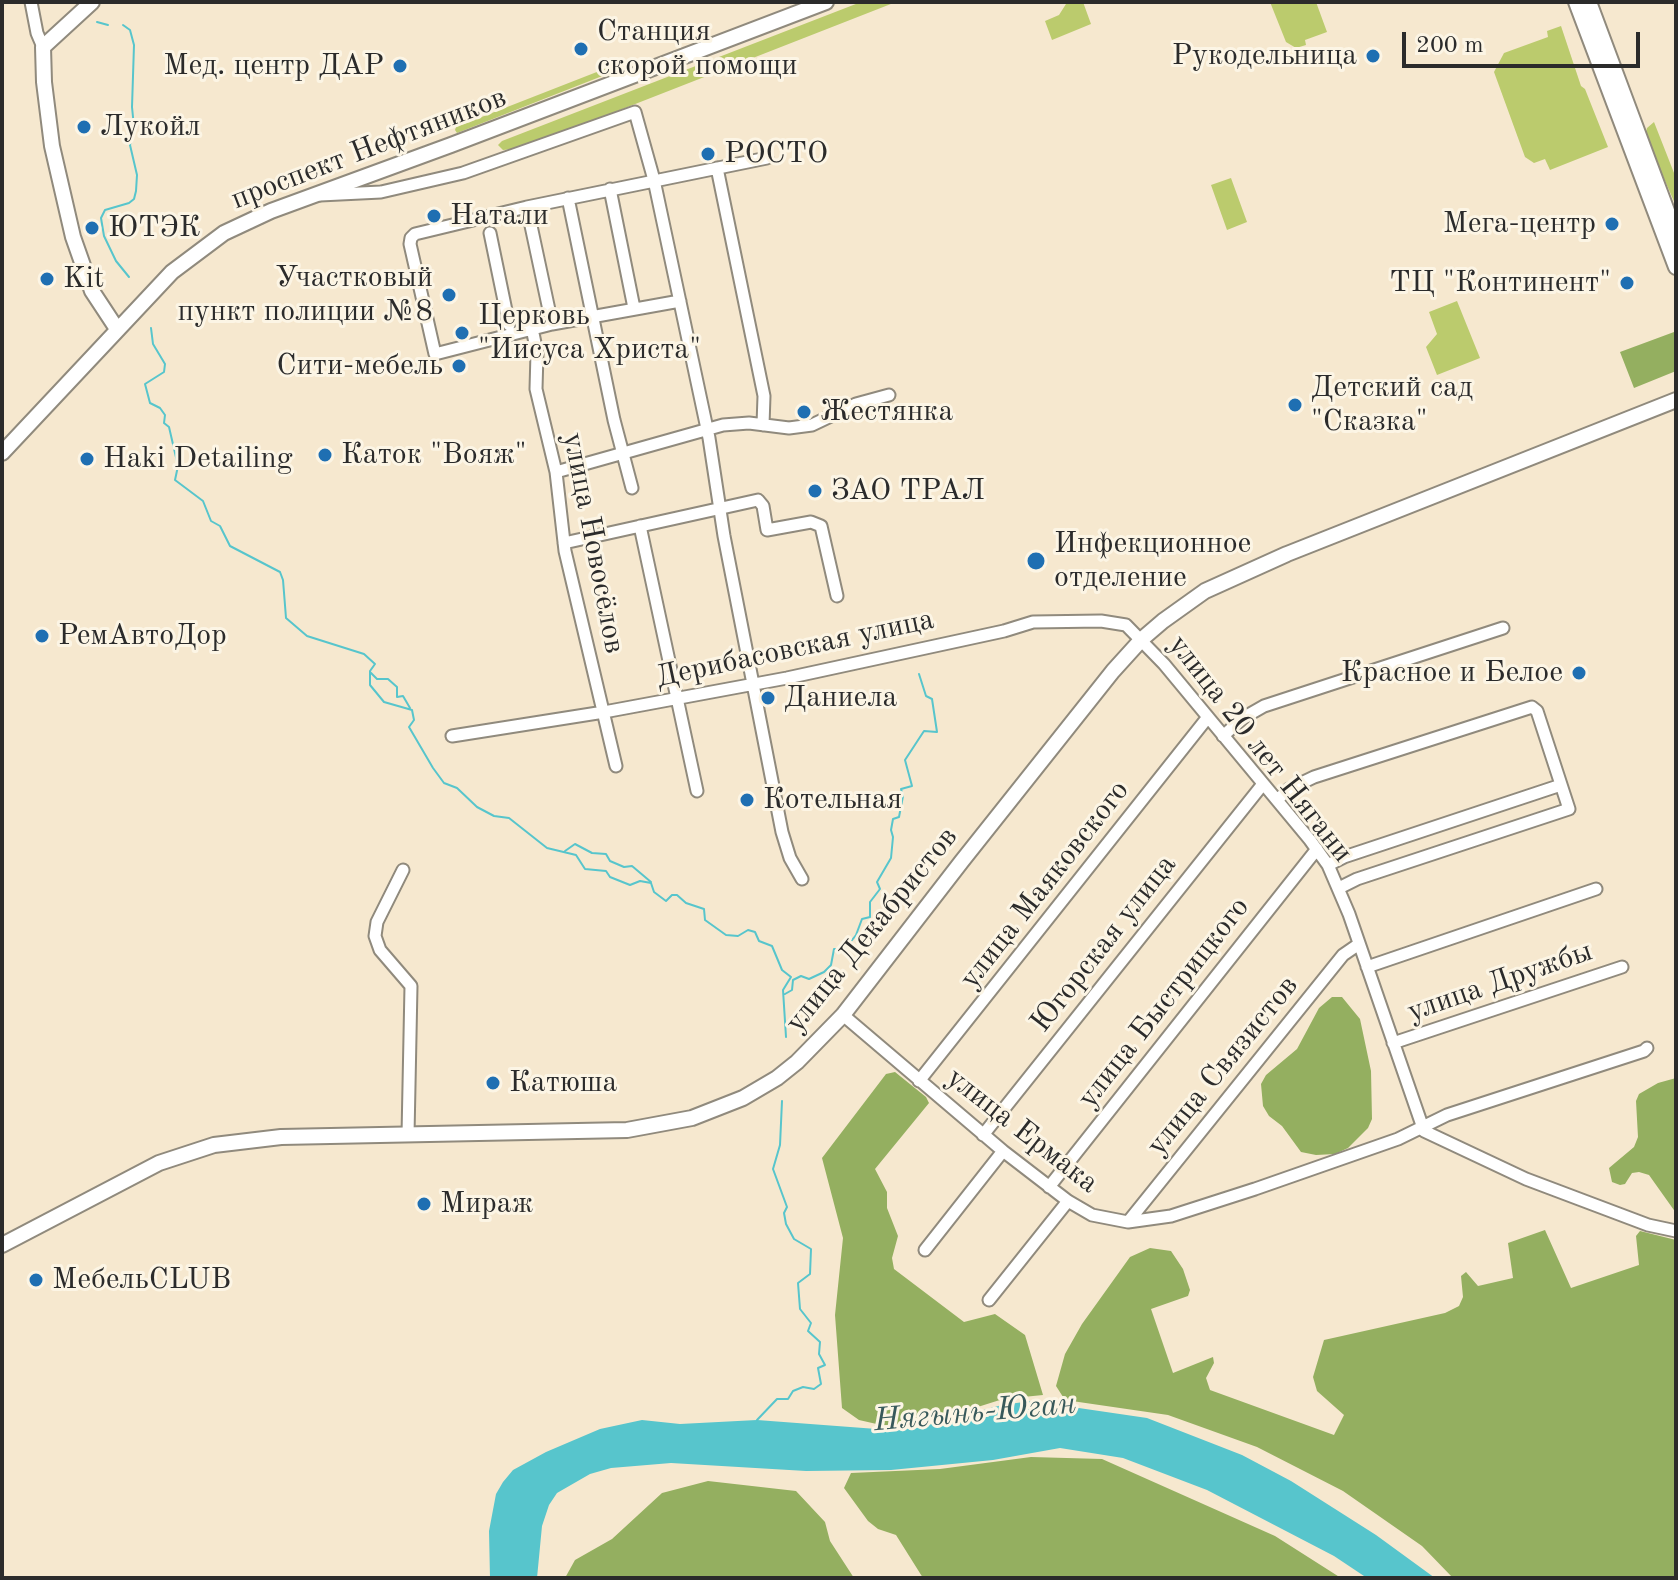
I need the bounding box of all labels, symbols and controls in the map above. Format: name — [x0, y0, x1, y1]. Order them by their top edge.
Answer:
place label: Станция скорой помощи — [597, 14, 797, 84]
scale bar — [1406, 16, 1644, 66]
text: 200 m — [1416, 34, 1484, 58]
place label: Рукодельница — [1172, 38, 1357, 74]
marker: Станция скорой помощи — [572, 40, 590, 58]
marker: Рукодельница — [1364, 47, 1382, 65]
place label: Мед. центр ДАР — [163, 48, 384, 84]
marker: Мед. центр ДАР — [391, 57, 409, 75]
street label: проспект Нефтяников — [226, 80, 512, 218]
place label: Лукойл — [100, 109, 200, 145]
marker: Лукойл — [75, 118, 93, 136]
place label: РОСТО — [724, 136, 828, 172]
marker: РОСТО — [699, 145, 717, 163]
place label: Натали — [450, 198, 549, 234]
place label: Мега-центр — [1443, 206, 1596, 242]
marker: Натали — [425, 207, 443, 225]
place label: ЮТЭК — [108, 210, 201, 246]
marker: Мега-центр — [1603, 215, 1621, 233]
marker: ЮТЭК — [83, 219, 101, 237]
place label: Участковый пункт полиции №8 — [177, 260, 433, 330]
place label: Kit — [63, 261, 104, 297]
place label: ТЦ "Континент" — [1389, 265, 1611, 301]
marker: Kit — [38, 270, 56, 288]
marker: ТЦ "Континент" — [1618, 274, 1636, 292]
marker: Участковый пункт полиции №8 — [440, 286, 458, 304]
place label: Церковь "Иисуса Христа" — [478, 298, 701, 368]
marker: Церковь "Иисуса Христа" — [453, 324, 471, 342]
place label: Сити-мебель — [277, 348, 443, 384]
marker: Сити-мебель — [450, 357, 468, 375]
place label: Детский сад "Сказка" — [1311, 370, 1473, 440]
place label: Жестянка — [820, 394, 953, 430]
marker: Детский сад "Сказка" — [1286, 396, 1304, 414]
marker: Жестянка — [795, 403, 813, 421]
street label: улица Новосёлов — [554, 430, 632, 656]
place label: Каток "Вояж" — [341, 437, 527, 473]
place label: Haki Detailing — [103, 441, 293, 477]
marker: Каток "Вояж" — [316, 446, 334, 464]
marker: Haki Detailing — [78, 450, 96, 468]
place label: ЗАО ТРАЛ — [831, 473, 985, 509]
marker: ЗАО ТРАЛ — [806, 482, 824, 500]
place label: Инфекционное отделение — [1054, 526, 1251, 596]
marker: Инфекционное отделение — [1025, 550, 1047, 572]
street label: Дерибасовская улица — [653, 602, 937, 696]
place label: РемАвтоДор — [58, 618, 227, 654]
marker: РемАвтоДор — [33, 627, 51, 645]
street label: улица 20 лет Нягани — [1160, 628, 1360, 870]
place label: Красное и Белое — [1341, 655, 1563, 691]
marker: Красное и Белое — [1570, 664, 1588, 682]
place label: Даниела — [784, 680, 897, 716]
marker: Даниела — [759, 689, 777, 707]
street label: улица Маяковского — [952, 774, 1138, 996]
place label: Котельная — [763, 782, 902, 818]
marker: Котельная — [738, 791, 756, 809]
street label: улица Декабристов — [778, 820, 966, 1040]
street label: Югорская улица — [1023, 848, 1185, 1040]
street label: улица Быстрицкого — [1070, 890, 1258, 1116]
street label: улица Дружбы — [1403, 934, 1597, 1030]
street label: улица Связистов — [1139, 969, 1307, 1163]
street label: улица Ермака — [939, 1060, 1105, 1202]
place label: Катюша — [509, 1065, 617, 1101]
marker: Катюша — [484, 1074, 502, 1092]
place label: Мираж — [440, 1186, 533, 1222]
marker: Мираж — [415, 1195, 433, 1213]
place label: МебельCLUB — [52, 1262, 231, 1298]
marker: МебельCLUB — [27, 1271, 45, 1289]
water label: Нягынь-Юган — [872, 1385, 1078, 1441]

